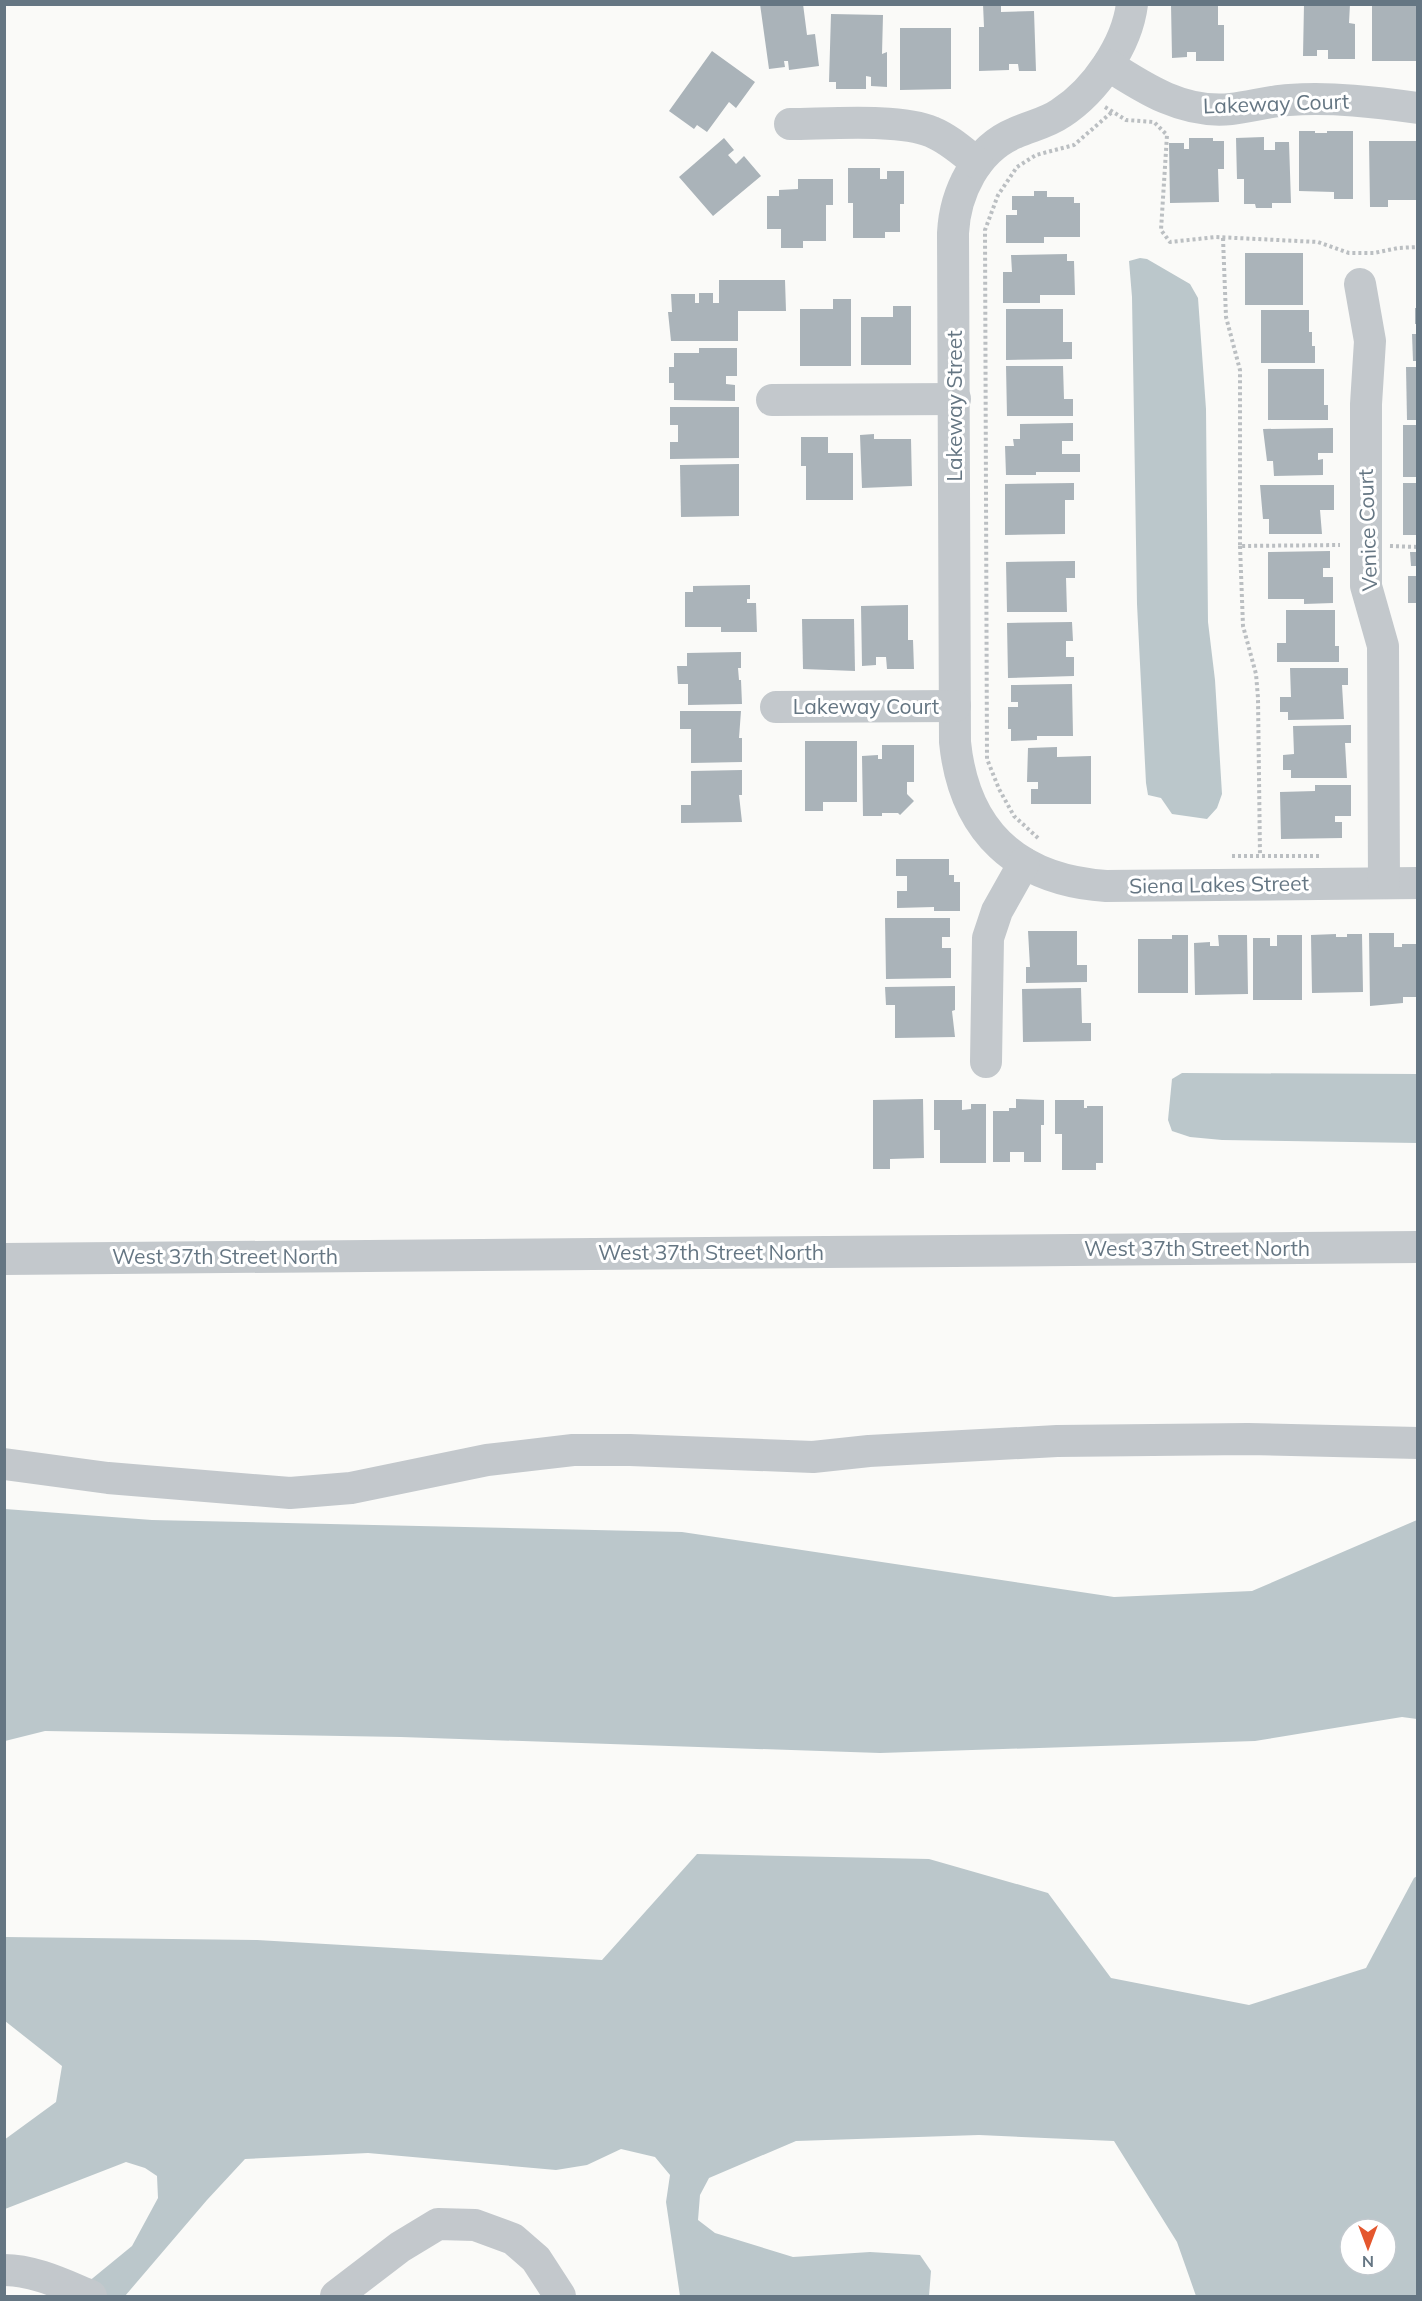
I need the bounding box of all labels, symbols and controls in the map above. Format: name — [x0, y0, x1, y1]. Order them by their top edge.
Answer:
street label: Lakeway Court — [1202, 87, 1350, 119]
street label: Lakeway Street — [941, 330, 967, 482]
street label: Venice Court — [1352, 468, 1382, 592]
street label: Lakeway Court — [793, 693, 939, 719]
street label: Siena Lakes Street — [1129, 869, 1309, 899]
street label: West 37th Street North — [1084, 1235, 1310, 1261]
street label: West 37th Street North — [598, 1239, 824, 1265]
street label: West 37th Street North — [112, 1243, 338, 1269]
north arrow — [1338, 2217, 1398, 2277]
text: N — [1362, 2252, 1374, 2272]

